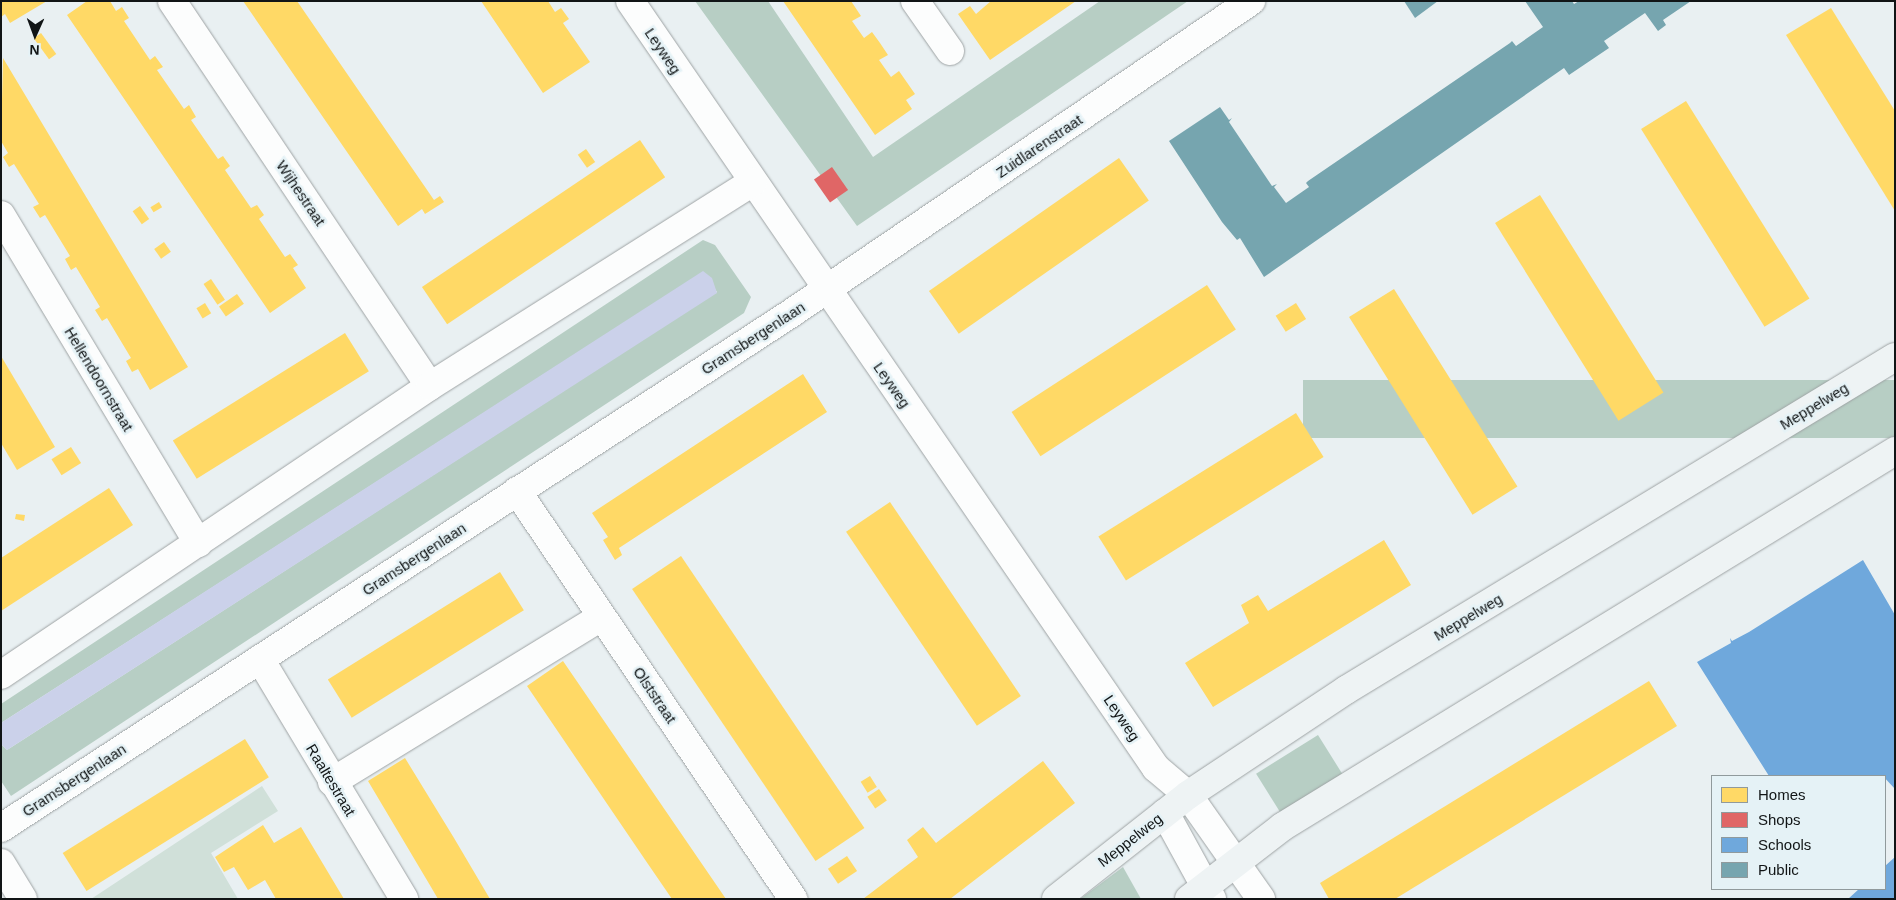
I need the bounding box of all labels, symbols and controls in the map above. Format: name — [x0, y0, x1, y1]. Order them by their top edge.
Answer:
north arrow — [10, 10, 60, 60]
street label: Leyweg — [641, 25, 685, 77]
text: N — [29, 42, 40, 58]
street label: Zuidlarenstraat — [992, 111, 1086, 181]
street label: Wijhestraat — [273, 157, 329, 229]
street label: Gramsbergenlaan — [698, 298, 808, 378]
street label: Hellendoornstraat — [61, 324, 137, 434]
street label: Leyweg — [870, 359, 914, 411]
street label: Meppelweg — [1776, 379, 1852, 433]
street label: Gramsbergenlaan — [359, 519, 469, 599]
street label: Meppelweg — [1430, 590, 1506, 644]
street label: Olststraat — [630, 663, 680, 727]
street label: Leyweg — [1100, 692, 1144, 744]
street label: Gramsbergenlaan — [19, 740, 129, 820]
street label: Raaltestraat — [302, 741, 360, 819]
legend — [1711, 775, 1886, 890]
text: Homes — [1758, 786, 1806, 803]
street label: Meppelweg — [1094, 809, 1166, 871]
text: Shops — [1758, 811, 1801, 828]
text: Schools — [1758, 836, 1811, 853]
text: Public — [1758, 861, 1799, 878]

